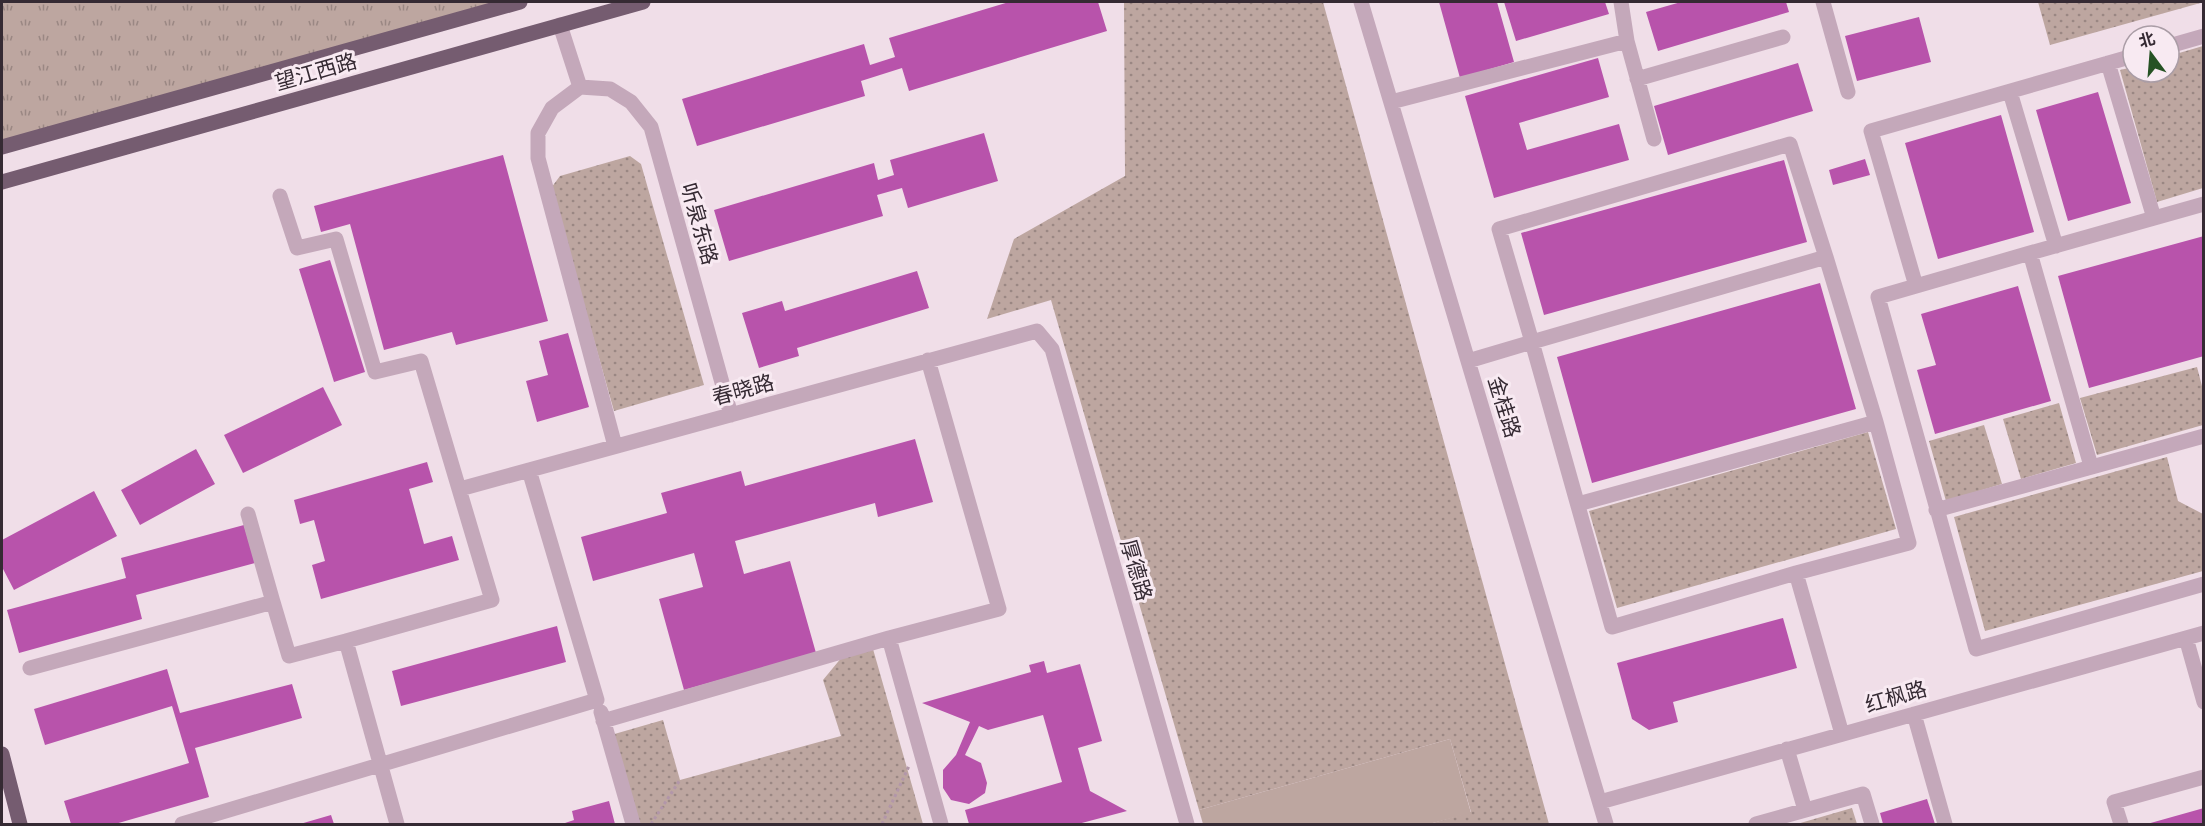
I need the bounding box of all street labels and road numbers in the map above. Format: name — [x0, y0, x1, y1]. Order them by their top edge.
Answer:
street label: 望江西路 — [272, 48, 360, 96]
street label: 听泉东路 — [675, 180, 723, 268]
street label: 春晓路 — [709, 369, 777, 411]
street label: 金桂路 — [1482, 373, 1526, 441]
street label: 厚德路 — [1115, 536, 1157, 604]
street label: 红枫路 — [1862, 676, 1930, 718]

